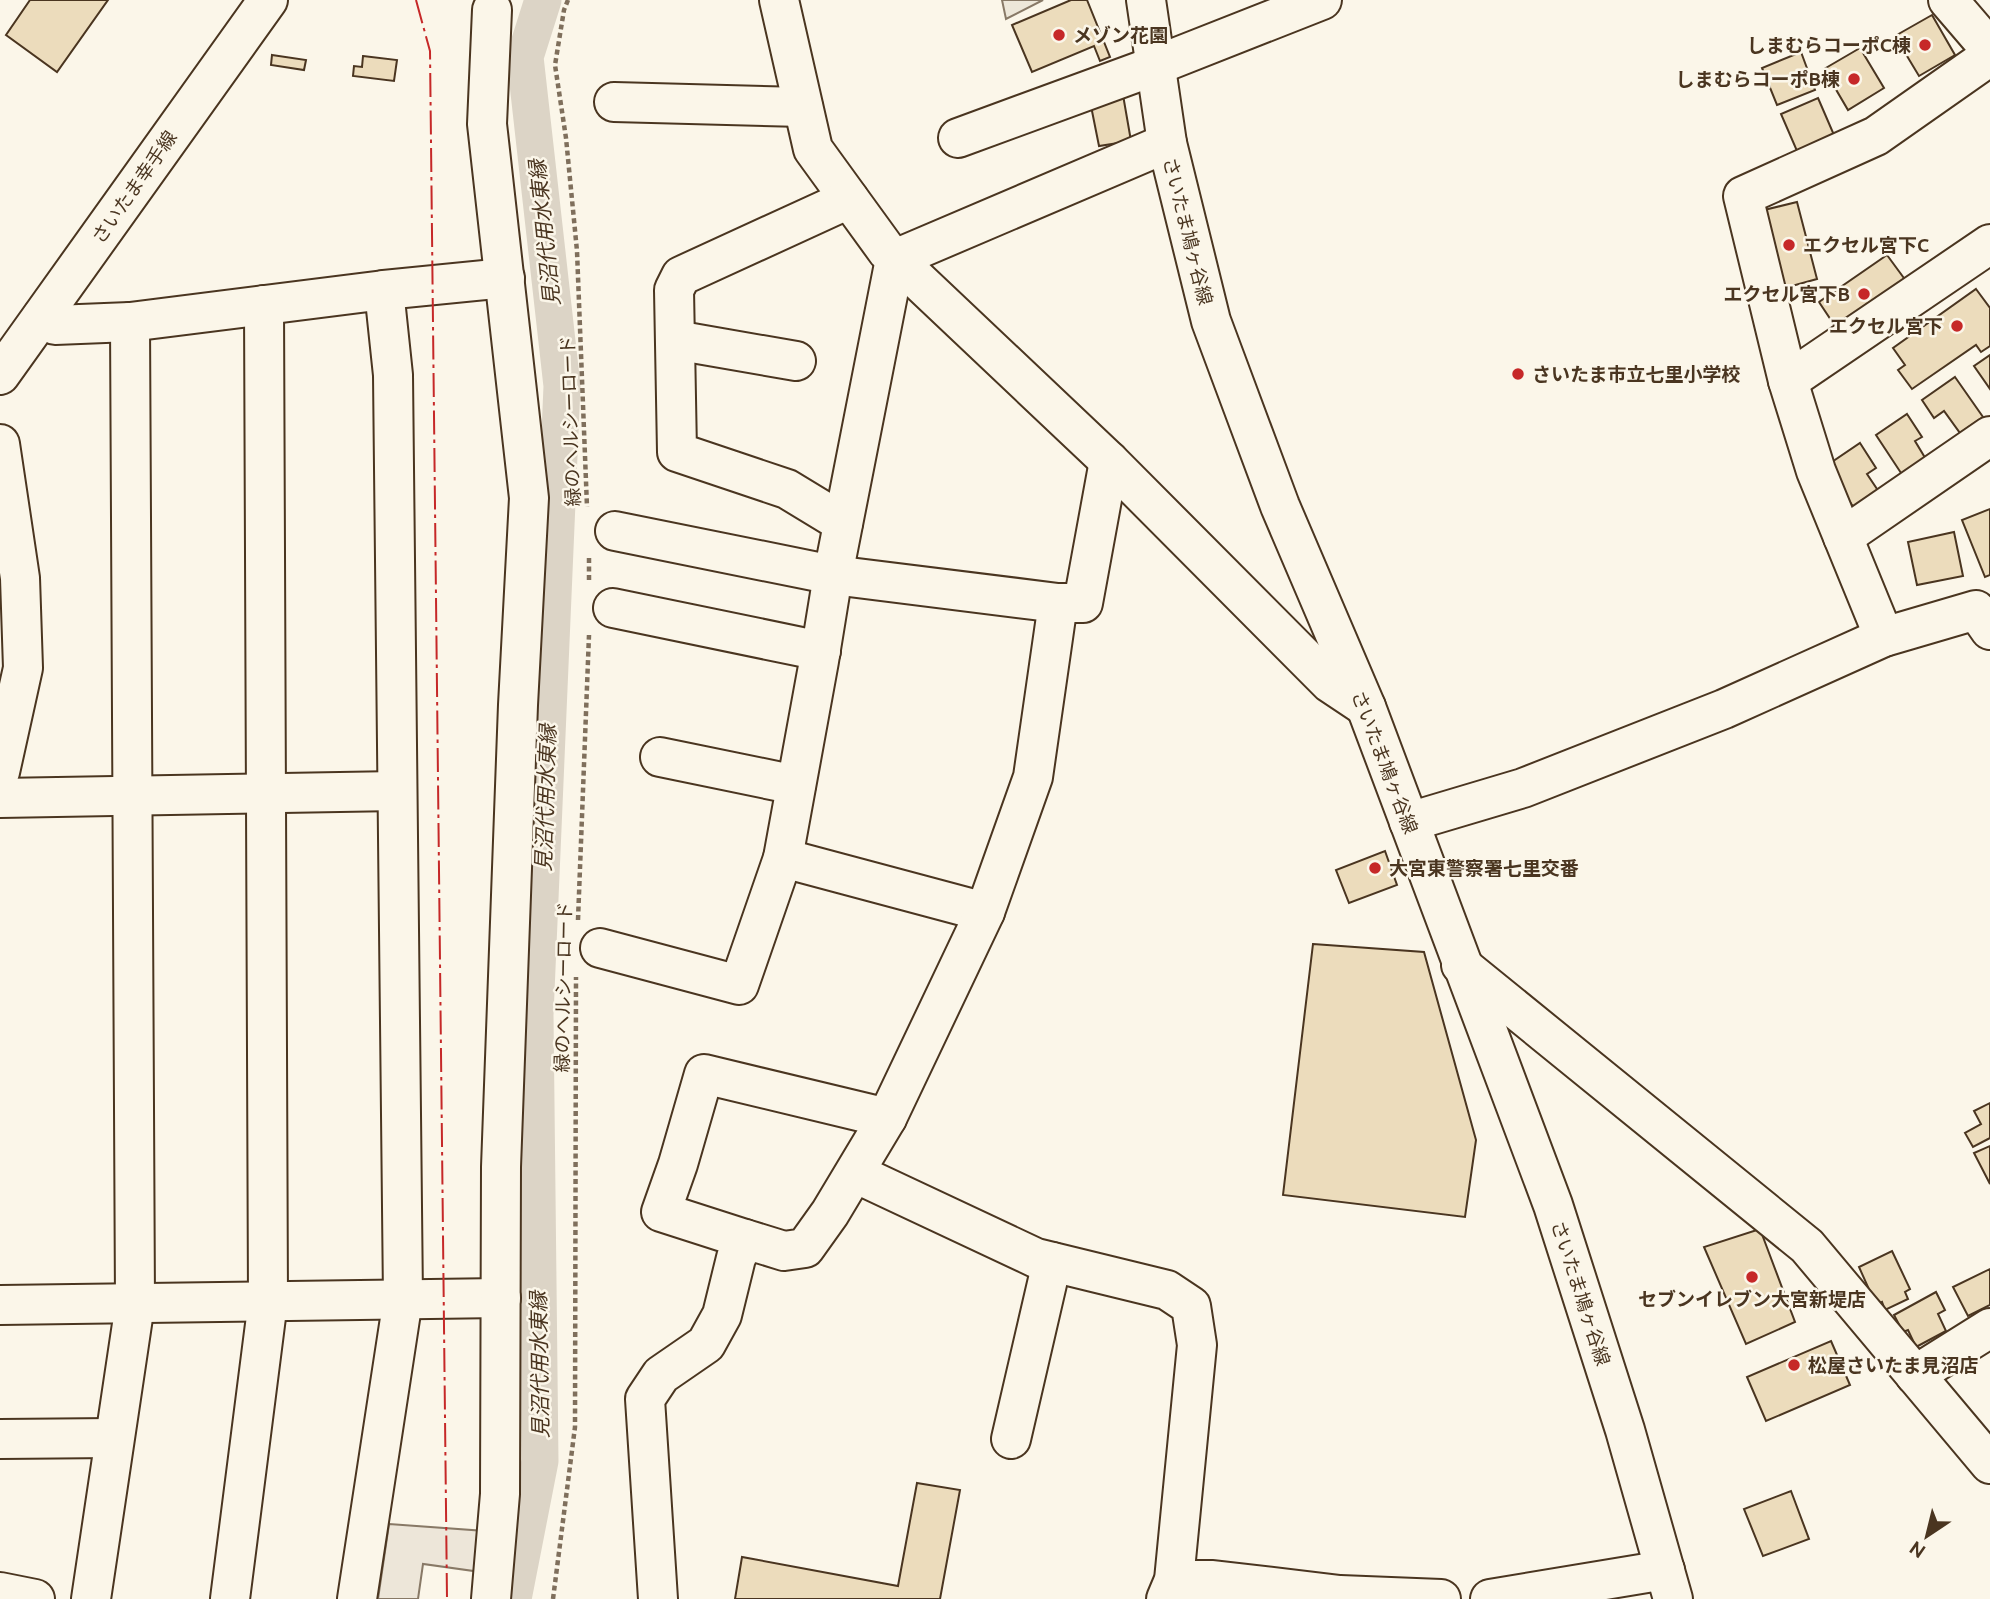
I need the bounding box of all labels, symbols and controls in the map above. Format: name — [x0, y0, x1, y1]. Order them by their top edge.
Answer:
place label: メゾン花園 — [1073, 24, 1168, 46]
marker: メゾン花園 — [1051, 27, 1067, 43]
place label: しまむらコーポC棟 — [1747, 34, 1911, 56]
marker: しまむらコーポC棟 — [1917, 37, 1933, 53]
place label: しまむらコーポB棟 — [1675, 68, 1840, 90]
marker: しまむらコーポB棟 — [1846, 71, 1862, 87]
street label: さいたま幸手線 — [87, 126, 181, 248]
street label: さいたま鳩ヶ谷線 — [1159, 155, 1217, 307]
water label: 見沼代用水東縁 — [524, 157, 564, 307]
place label: エクセル宮下C — [1803, 234, 1929, 256]
marker: エクセル宮下C — [1781, 237, 1797, 253]
place label: エクセル宮下B — [1723, 283, 1850, 305]
marker: エクセル宮下B — [1856, 286, 1872, 302]
place label: エクセル宮下 — [1829, 315, 1943, 337]
marker: エクセル宮下 — [1949, 318, 1965, 334]
street label: 緑のヘルシーロード — [556, 335, 584, 507]
place label: さいたま市立七里小学校 — [1532, 363, 1740, 385]
marker: さいたま市立七里小学校 — [1510, 366, 1526, 382]
street label: さいたま鳩ヶ谷線 — [1348, 687, 1422, 837]
water label: 見沼代用水東縁 — [530, 722, 560, 872]
place label: 大宮東警察署七里交番 — [1389, 857, 1579, 879]
marker: 大宮東警察署七里交番 — [1367, 860, 1383, 876]
street label: 緑のヘルシーロード — [551, 901, 575, 1073]
street label: さいたま鳩ヶ谷線 — [1547, 1218, 1615, 1368]
marker: セブンイレブン大宮新堤店 — [1744, 1269, 1760, 1285]
place label: セブンイレブン大宮新堤店 — [1638, 1288, 1866, 1310]
water label: 見沼代用水東縁 — [526, 1289, 552, 1439]
place label: 松屋さいたま見沼店 — [1808, 1354, 1978, 1376]
marker: 松屋さいたま見沼店 — [1786, 1357, 1802, 1373]
north arrow — [1892, 1501, 1962, 1571]
text: N — [1905, 1537, 1929, 1563]

